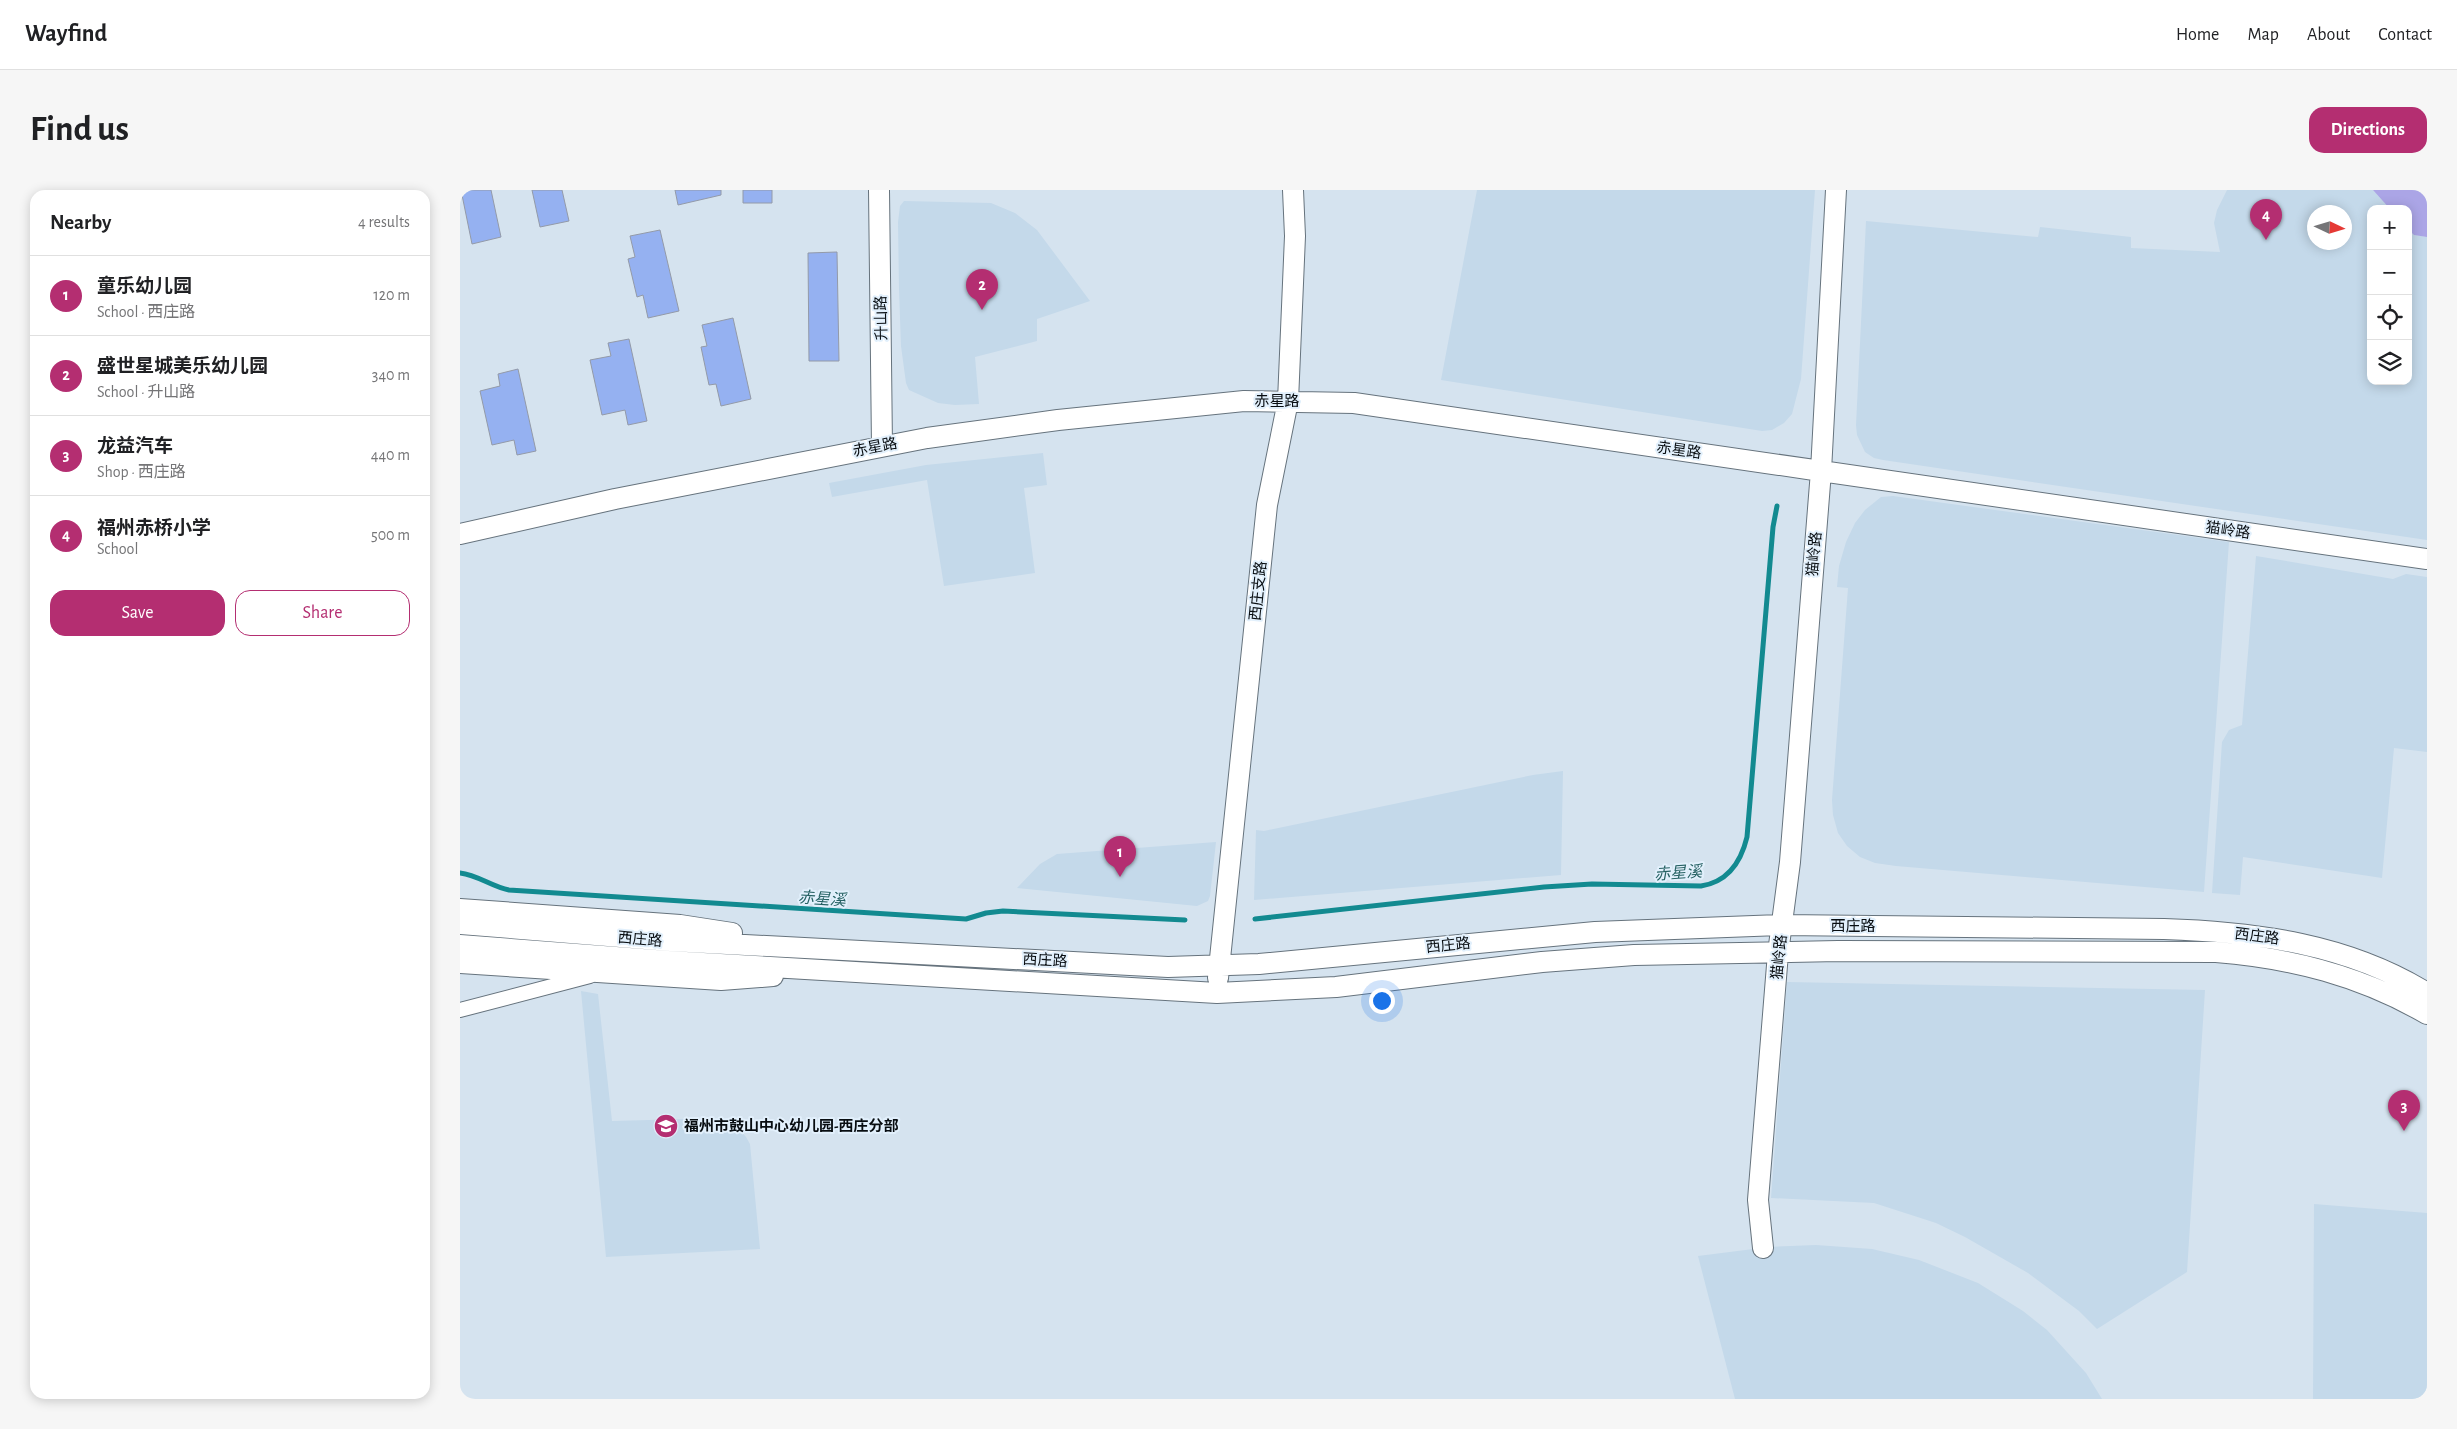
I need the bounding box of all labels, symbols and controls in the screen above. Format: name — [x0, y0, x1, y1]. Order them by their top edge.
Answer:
text: Wayfind — [25, 22, 107, 46]
text: Home — [2176, 26, 2219, 44]
text: Map — [2247, 26, 2279, 44]
text: About — [2307, 26, 2350, 44]
text: Contact — [2378, 26, 2432, 44]
button: Directions — [2309, 107, 2427, 153]
text: Find us — [30, 112, 129, 147]
pin: 4 — [2250, 199, 2282, 240]
north arrow — [2307, 205, 2352, 250]
map controls — [2367, 205, 2412, 385]
button: + — [2367, 205, 2412, 250]
text: Nearby — [50, 212, 111, 233]
text: 4 results — [358, 214, 410, 230]
button: − — [2367, 250, 2412, 295]
pin: 2 — [966, 269, 998, 310]
text: 童乐幼儿园 — [97, 277, 192, 296]
text: 1 — [63, 287, 69, 303]
text: 120 m — [373, 287, 410, 303]
street label: 升山路 — [873, 295, 889, 341]
button: locate — [2367, 295, 2412, 340]
text: School · 西庄路 — [97, 304, 195, 320]
button: layers — [2367, 340, 2412, 385]
text: 盛世星城美乐幼儿园 — [97, 357, 268, 376]
text: 2 — [62, 367, 70, 383]
text: 340 m — [372, 367, 410, 383]
text: School · 升山路 — [97, 384, 195, 400]
street label: 赤星路 — [1254, 393, 1300, 409]
street label: 赤星路 — [851, 435, 899, 459]
text: 龙益汽车 — [97, 437, 173, 456]
street label: 赤星路 — [1656, 439, 1702, 461]
text: 3 — [63, 447, 69, 463]
text: 440 m — [371, 447, 410, 463]
text: Shop · 西庄路 — [97, 464, 186, 480]
street label: 猫岭路 — [2205, 518, 2252, 541]
text: 福州赤桥小学 — [97, 519, 211, 538]
text: 4 — [62, 527, 70, 543]
text: 500 m — [371, 527, 410, 543]
street label: 猫岭路 — [1803, 531, 1824, 577]
text: School — [97, 541, 138, 557]
street label: 西庄支路 — [1247, 560, 1269, 622]
button: Save — [50, 590, 225, 636]
button: Share — [235, 590, 410, 636]
pin: 1 — [1104, 836, 1136, 877]
water label: 赤星溪 — [1653, 862, 1705, 883]
water label: 赤星溪 — [797, 888, 848, 909]
street label: 西庄路 — [1830, 918, 1876, 934]
street label: 西庄路 — [2234, 925, 2280, 947]
street label: 西庄路 — [617, 929, 663, 949]
street label: 猫岭路 — [1768, 934, 1789, 980]
street label: 西庄路 — [1425, 935, 1471, 955]
street label: 西庄路 — [1022, 951, 1068, 969]
your location — [1369, 988, 1395, 1014]
pin: 3 — [2388, 1090, 2420, 1131]
school or university icon: 福州市鼓山中心幼儿园-西庄分部 — [653, 1113, 679, 1139]
place label: 福州市鼓山中心幼儿园-西庄分部 — [684, 1117, 899, 1134]

